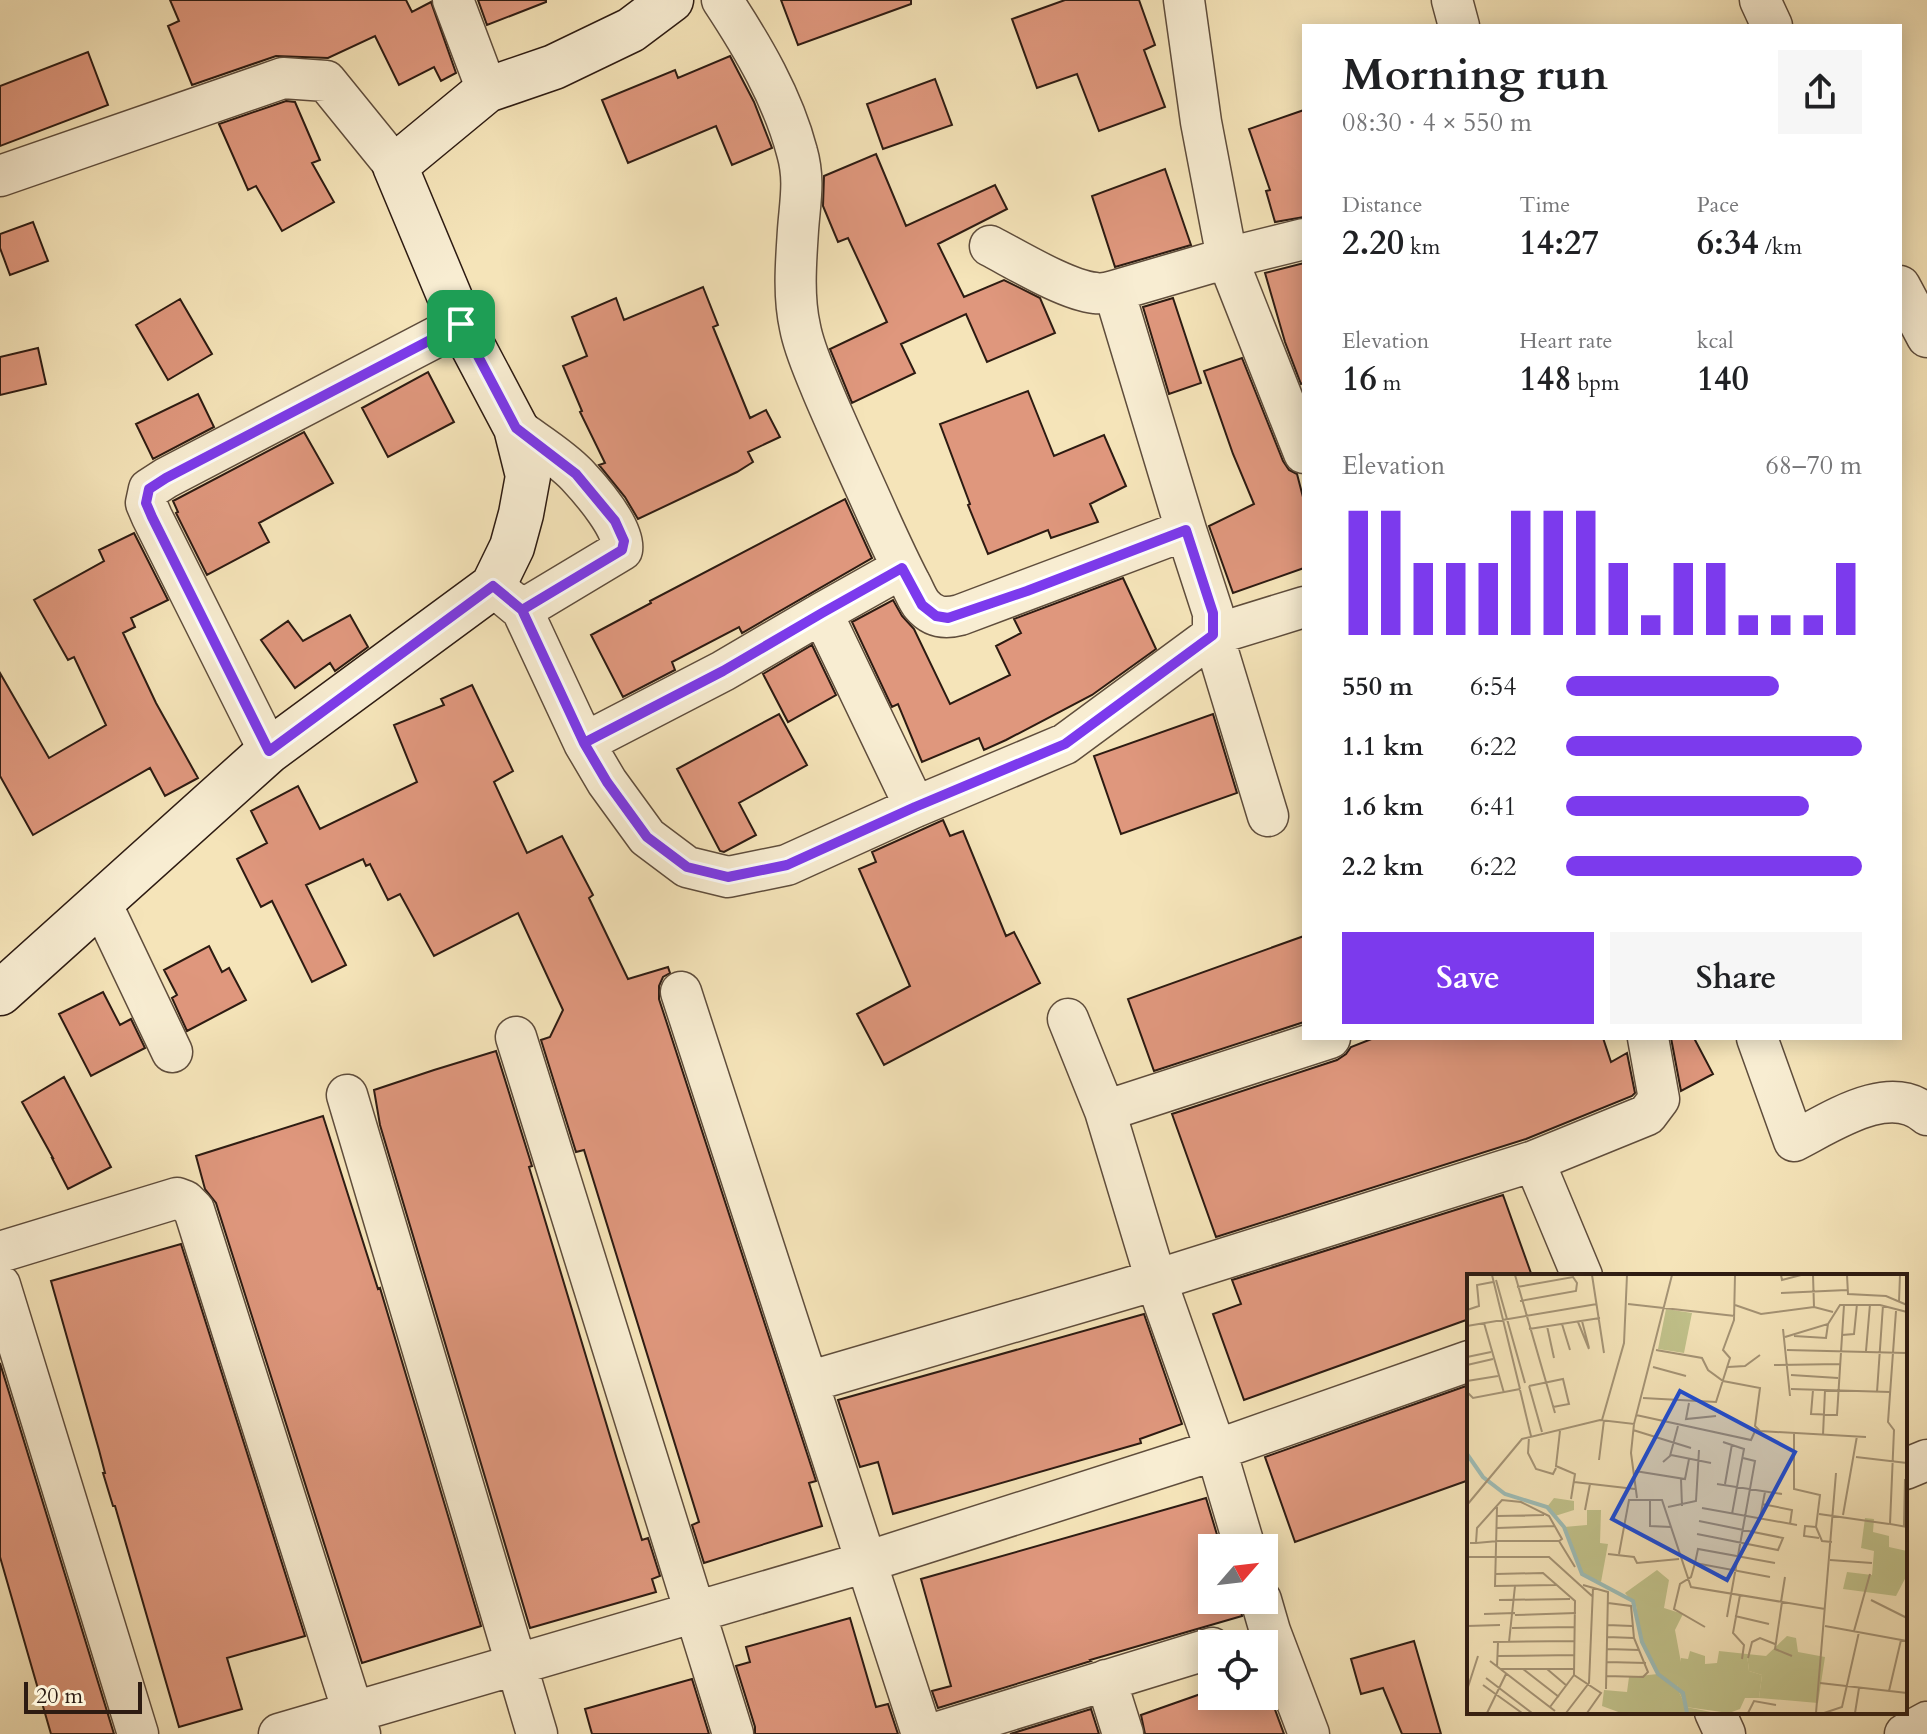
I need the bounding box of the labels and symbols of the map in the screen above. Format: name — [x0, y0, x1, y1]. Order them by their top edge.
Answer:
pin — [427, 290, 495, 358]
inset map — [1467, 1274, 1907, 1714]
north arrow — [1198, 1534, 1278, 1614]
scale bar — [24, 1678, 142, 1714]

